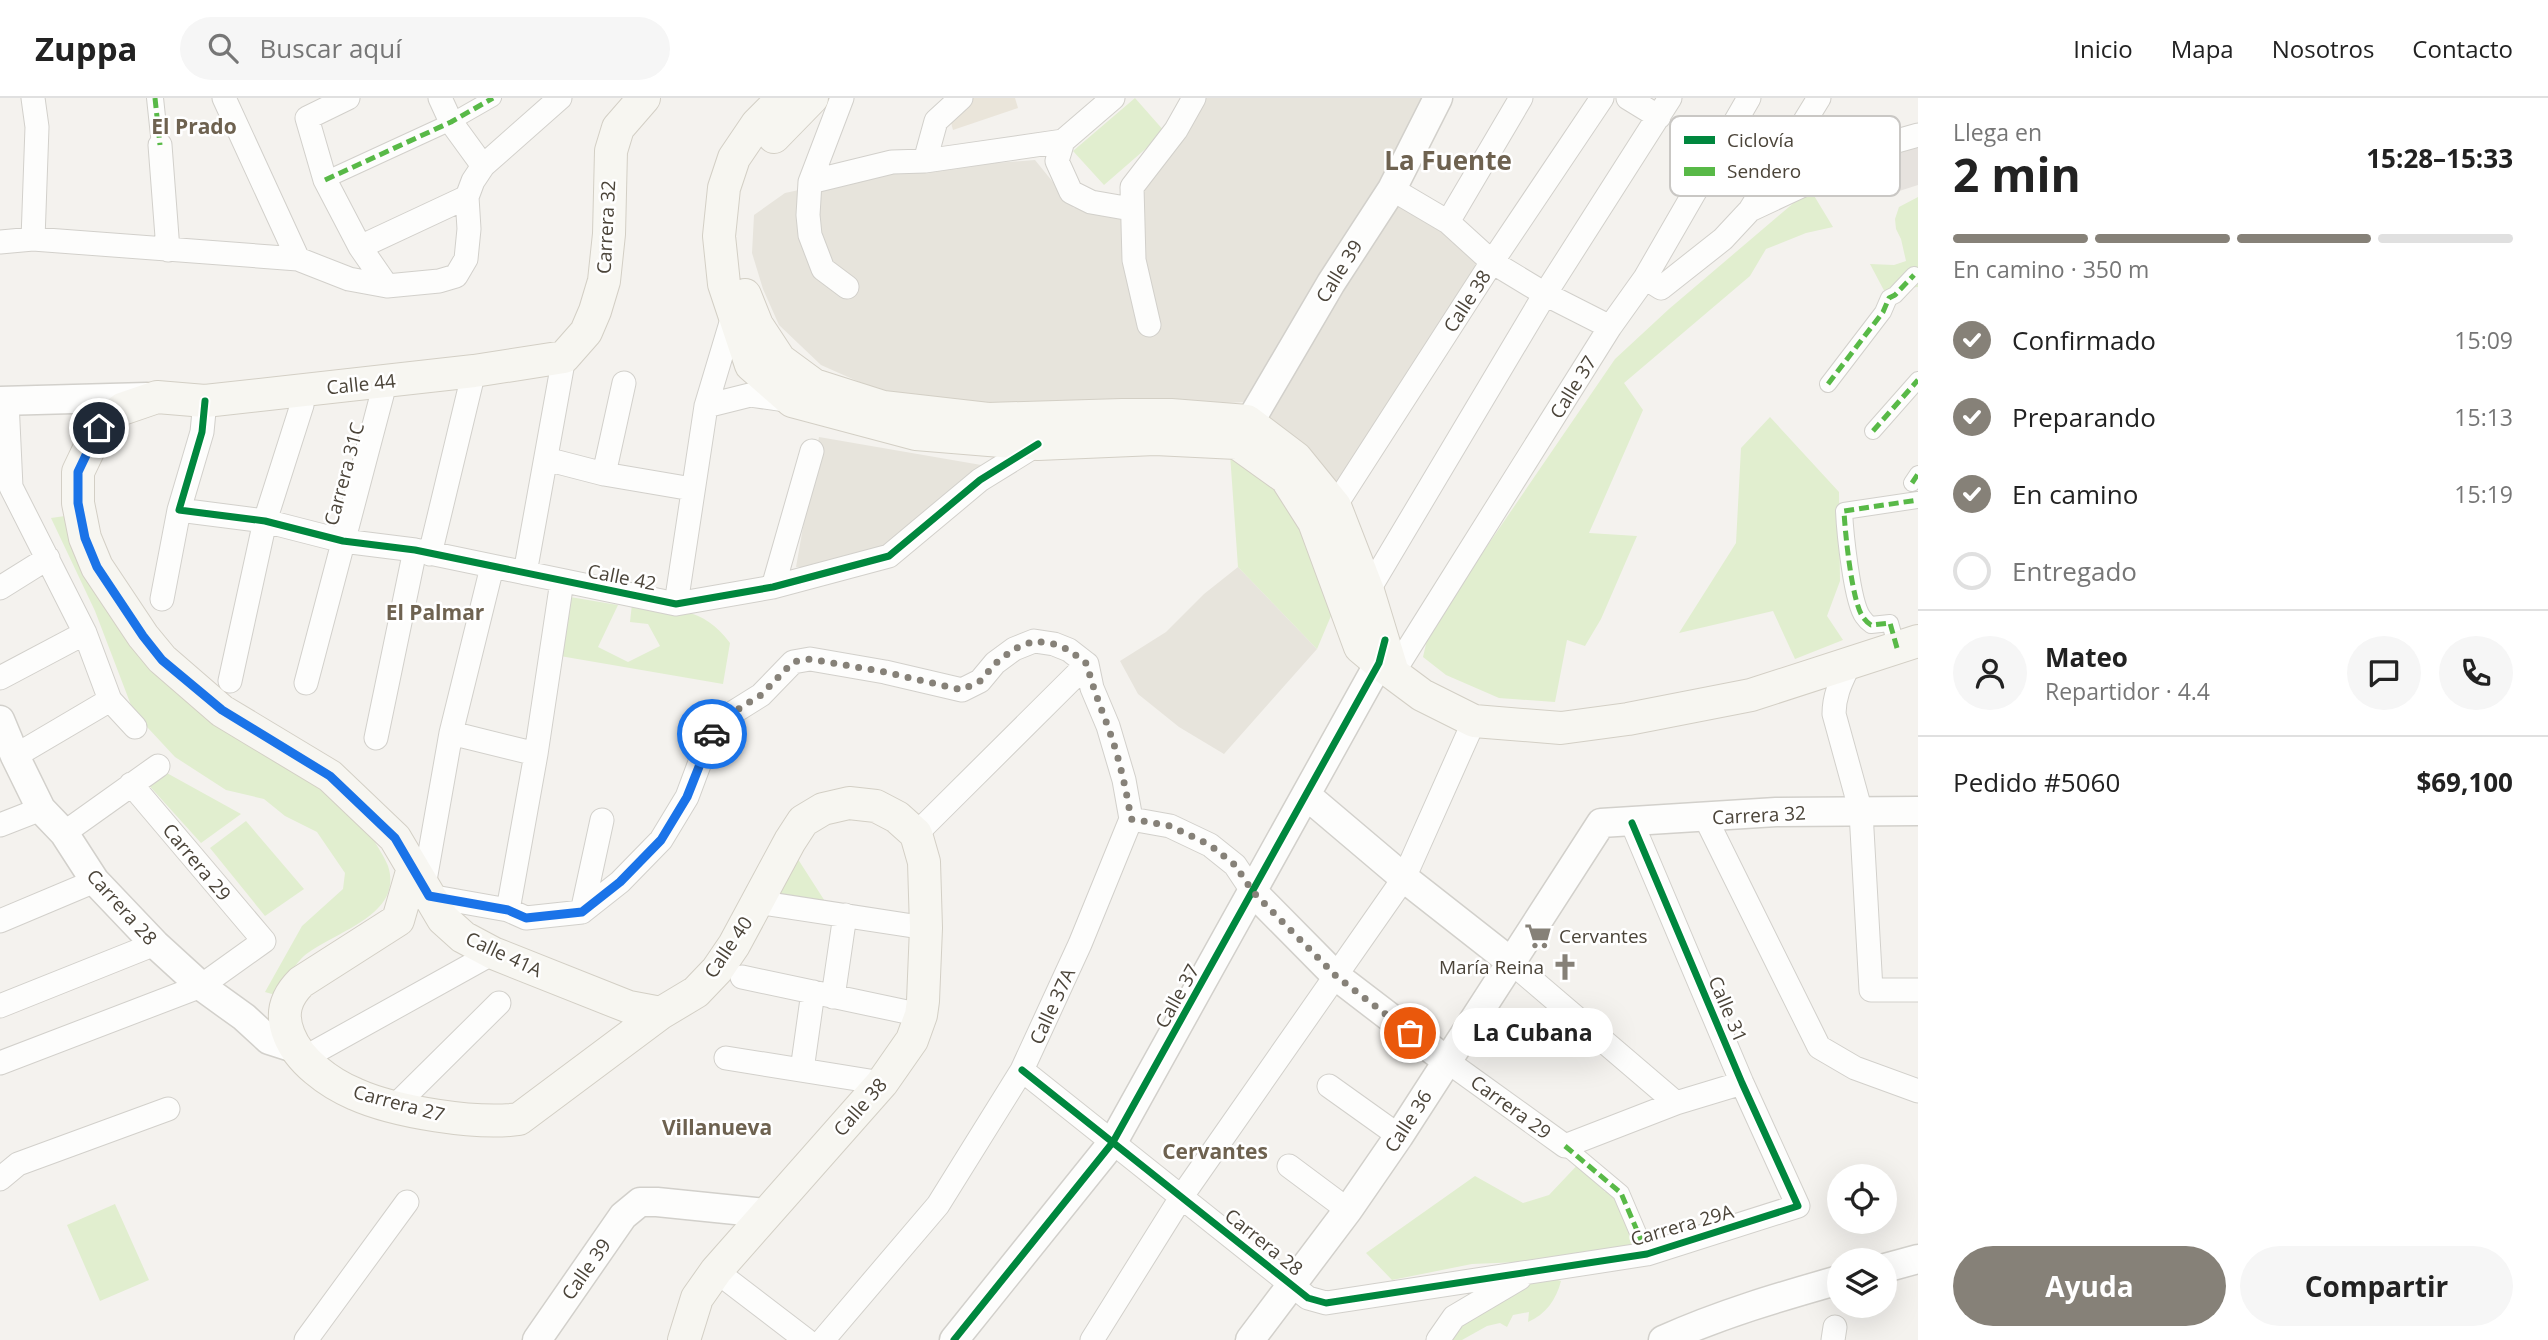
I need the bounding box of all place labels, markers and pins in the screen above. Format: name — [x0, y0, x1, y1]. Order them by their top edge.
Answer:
pin — [69, 398, 129, 458]
supermarket icon: Cervantes — [1523, 921, 1553, 951]
place label: Cervantes — [1559, 923, 1648, 949]
church icon: María Reina — [1550, 952, 1580, 982]
place label: María Reina — [1439, 954, 1544, 980]
pin — [1380, 1003, 1440, 1063]
callout: La Cubana — [1452, 1009, 1613, 1058]

